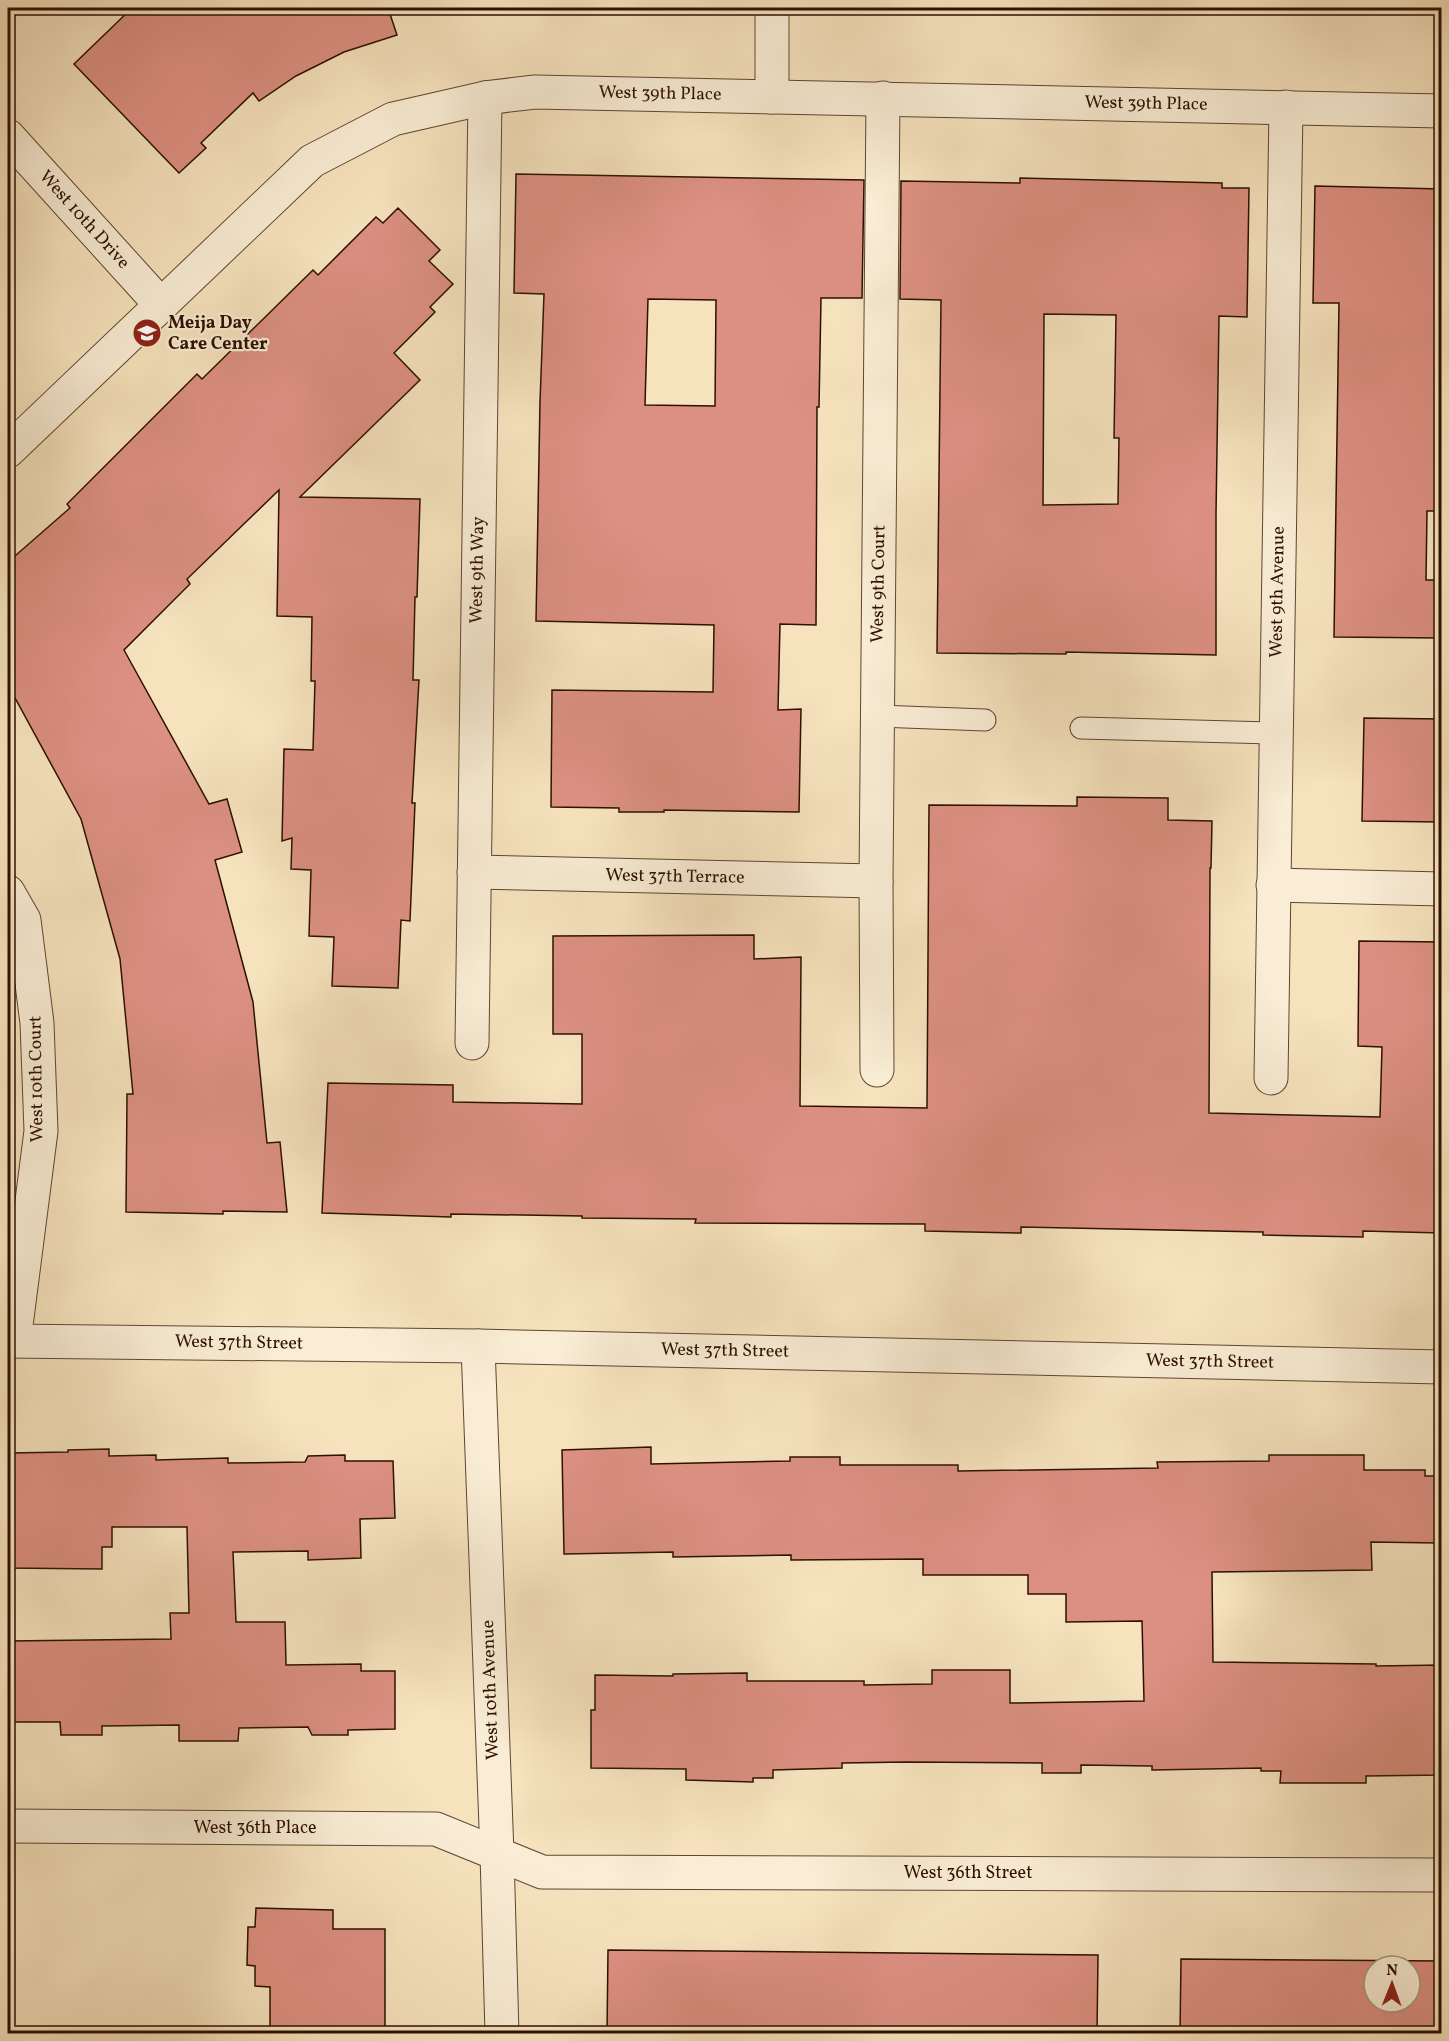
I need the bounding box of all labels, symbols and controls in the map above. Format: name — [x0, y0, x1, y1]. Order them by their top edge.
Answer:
street label: West 39th Place — [598, 80, 722, 108]
street label: West 39th Place — [1084, 90, 1208, 118]
street label: West 10th Drive — [33, 165, 135, 275]
place label: Meija Day Care Center — [168, 311, 268, 357]
school or university icon: Meija Day Care Center — [131, 317, 163, 349]
street label: West 9th Way — [465, 516, 491, 624]
street label: West 9th Court — [865, 525, 893, 643]
street label: West 9th Avenue — [1264, 526, 1292, 658]
street label: West 37th Terrace — [605, 863, 745, 891]
street label: West 10th Court — [23, 1016, 51, 1142]
street label: West 37th Street — [175, 1329, 303, 1357]
street label: West 37th Street — [661, 1337, 789, 1365]
street label: West 37th Street — [1146, 1348, 1274, 1376]
street label: West 10th Avenue — [476, 1620, 506, 1760]
street label: West 36th Place — [193, 1816, 317, 1841]
street label: West 36th Street — [904, 1861, 1032, 1886]
north arrow — [1362, 1954, 1422, 2014]
text: N — [1386, 1960, 1399, 1982]

